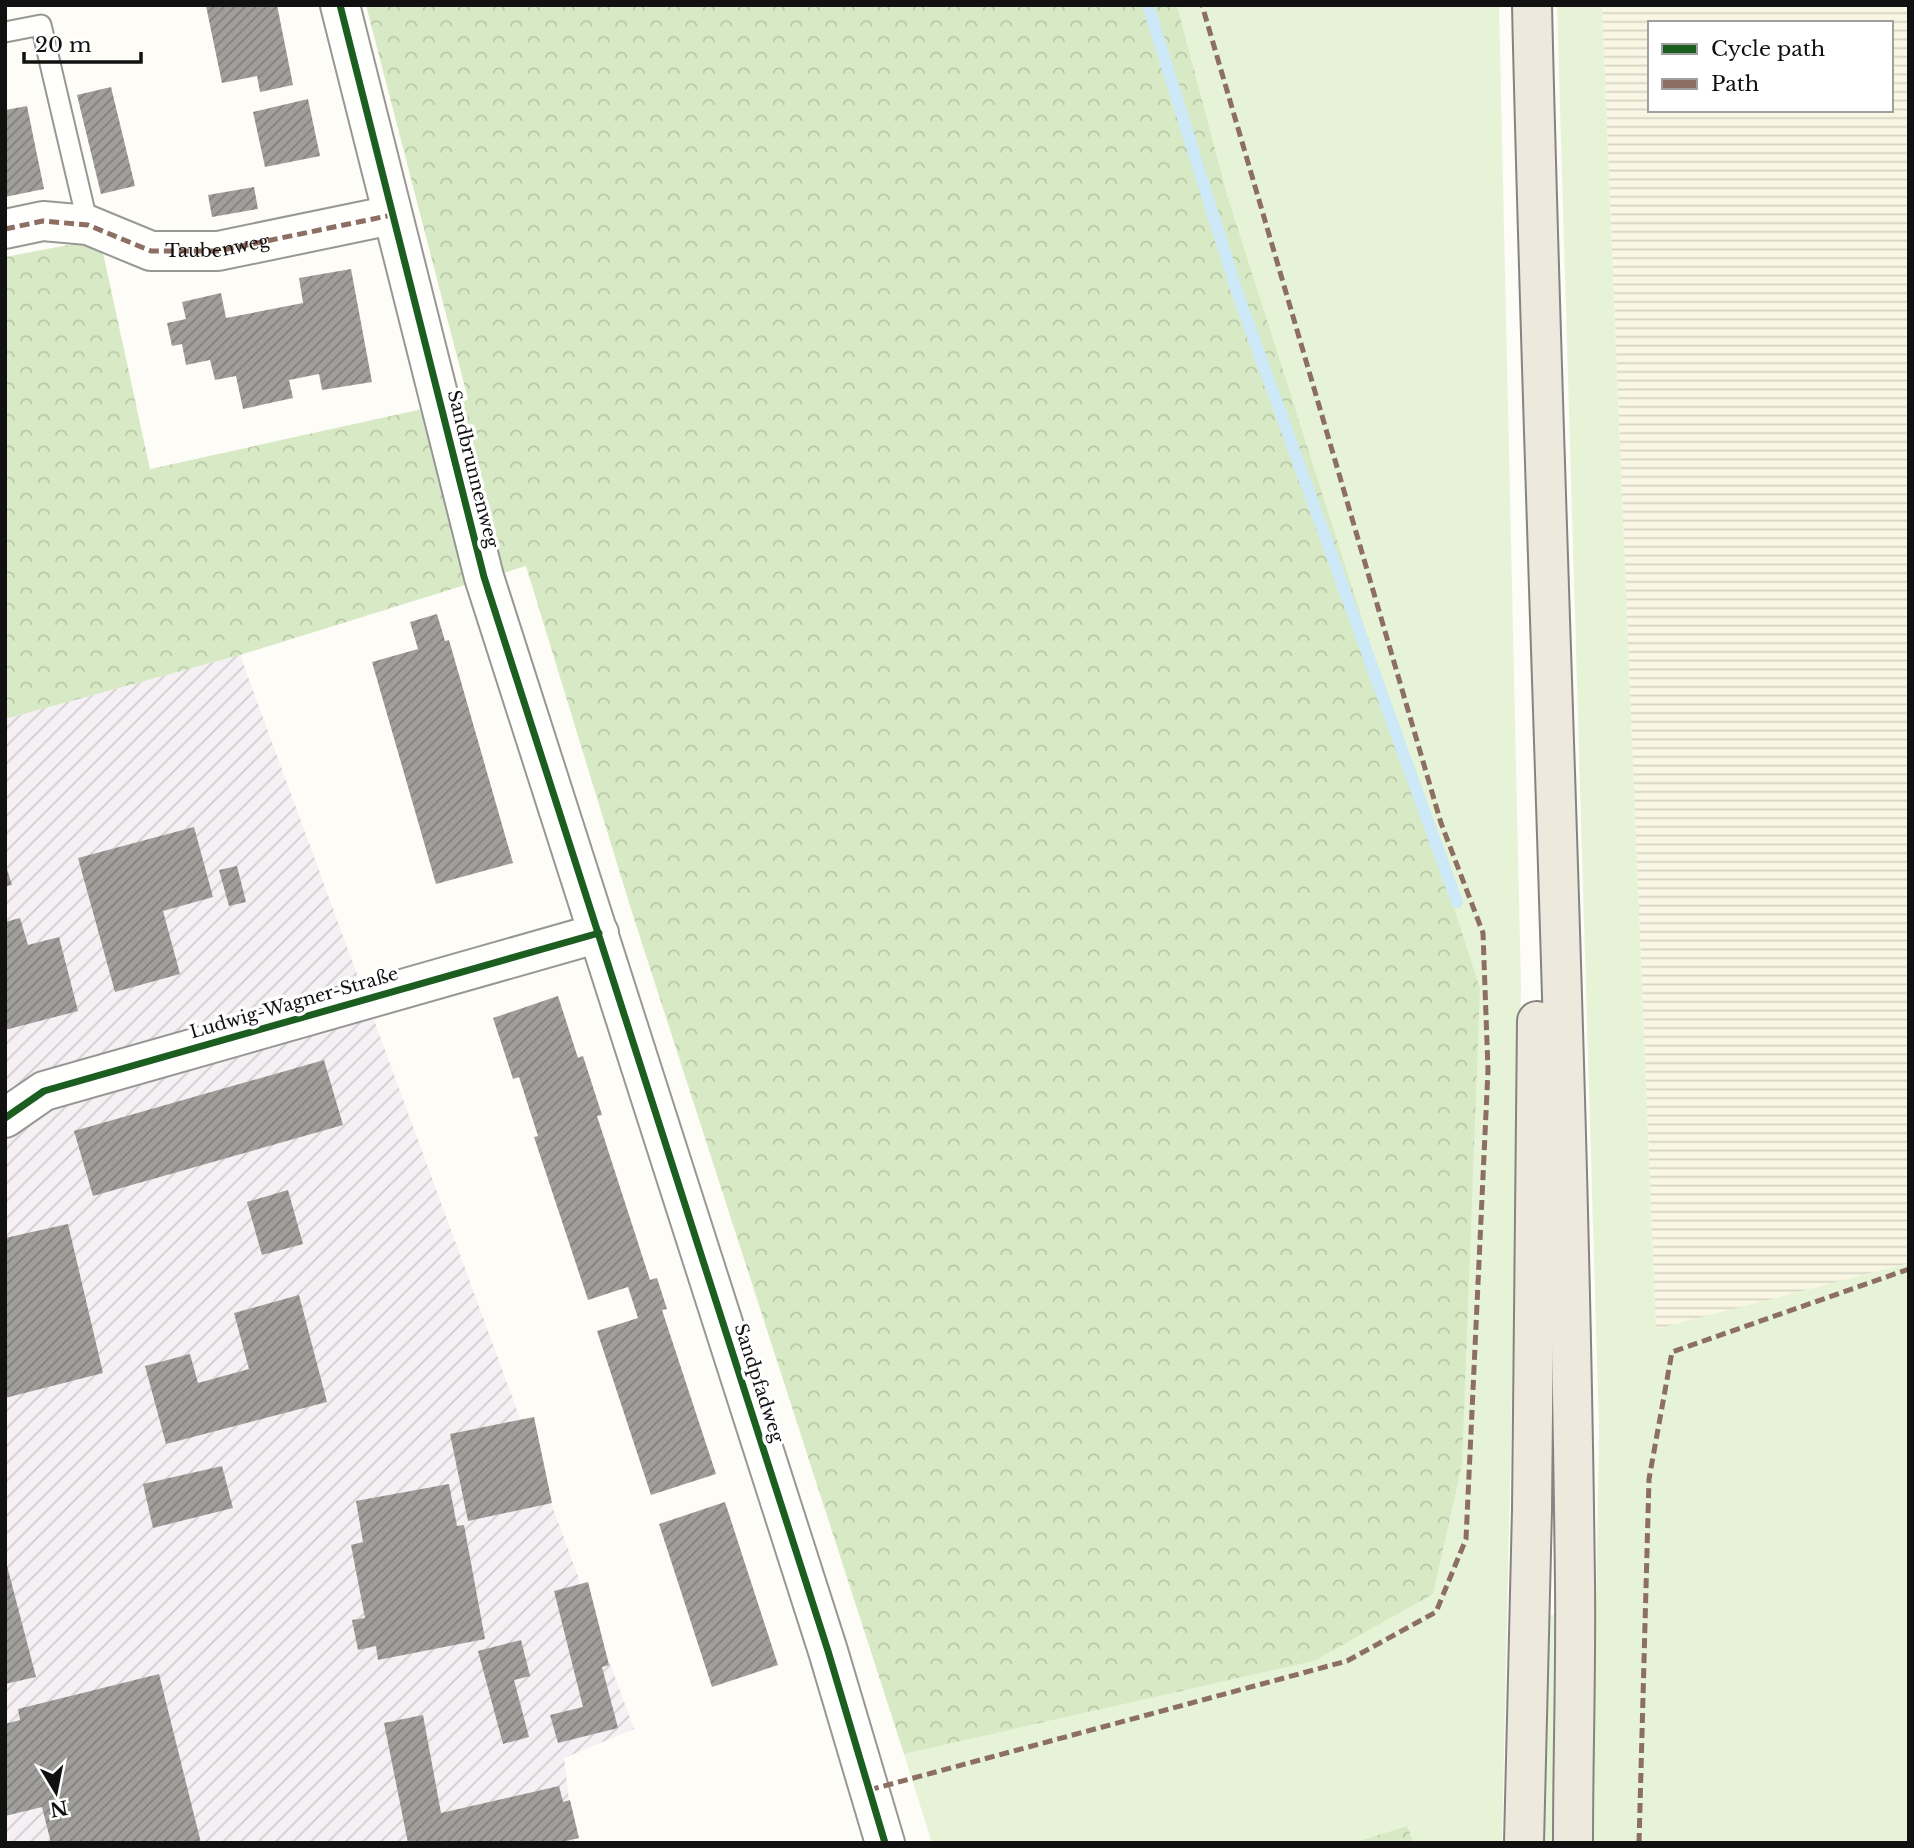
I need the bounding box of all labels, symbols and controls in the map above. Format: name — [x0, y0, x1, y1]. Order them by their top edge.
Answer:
scale bar — [24, 21, 142, 65]
legend — [1648, 21, 1893, 112]
text: 20 m — [35, 32, 92, 58]
text: Cycle path — [1711, 36, 1825, 62]
text: Path — [1711, 71, 1759, 97]
street label: Taubenweg — [165, 230, 272, 262]
street label: Sandbrunnenweg — [443, 388, 503, 550]
street label: Ludwig-Wagner-Straße — [187, 963, 401, 1043]
street label: Sandpfadweg — [729, 1321, 789, 1446]
north arrow — [21, 1757, 91, 1827]
text: N — [48, 1795, 70, 1821]

